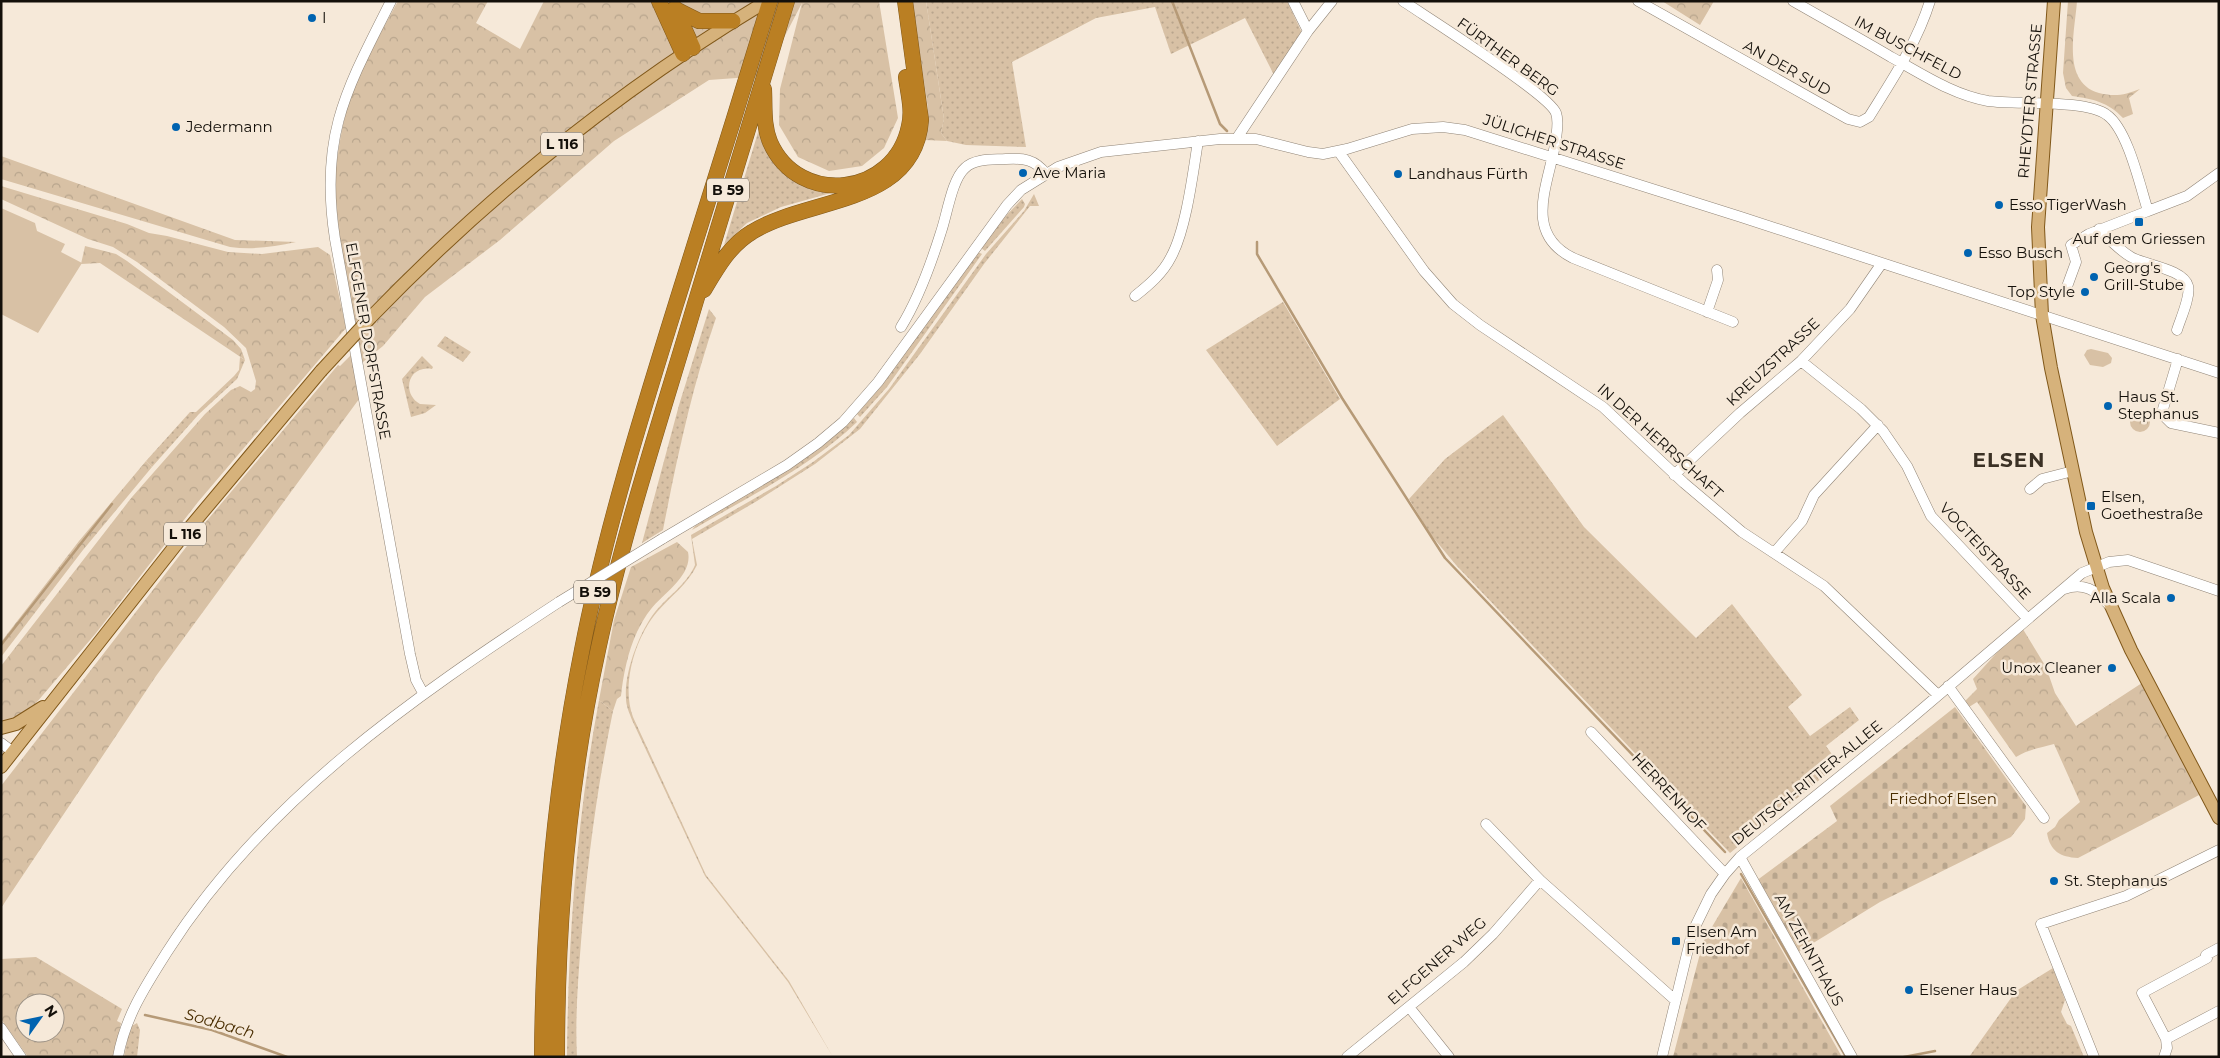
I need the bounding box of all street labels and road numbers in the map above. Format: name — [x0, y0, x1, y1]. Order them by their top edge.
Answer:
street label: IM BUSCHFELD — [1851, 11, 1965, 84]
street label: FÜRTHER BERG — [1454, 13, 1563, 100]
street label: RHEYDTER STRASSE — [2013, 23, 2046, 179]
street label: AN DER SUD — [1740, 36, 1835, 100]
street label: JÜLICHER STRASSE — [1480, 109, 1628, 173]
road number: L 116 — [541, 132, 583, 156]
road number: B 59 — [707, 178, 749, 202]
street label: ELFGENER DORFSTRASSE — [342, 241, 395, 441]
street label: KREUZSTRASSE — [1722, 313, 1823, 410]
street label: IN DER HERRSCHAFT — [1593, 379, 1727, 502]
street label: VOGTEISTRASSE — [1936, 498, 2035, 603]
road number: L 116 — [164, 522, 206, 546]
road number: B 59 — [574, 580, 616, 604]
street label: DEUTSCH-RITTER-ALLEE — [1728, 716, 1886, 849]
street label: HERRENHOF — [1628, 748, 1711, 835]
street label: AM ZEHNTHAUS — [1771, 890, 1848, 1009]
street label: ELFGENER WEG — [1383, 912, 1490, 1009]

